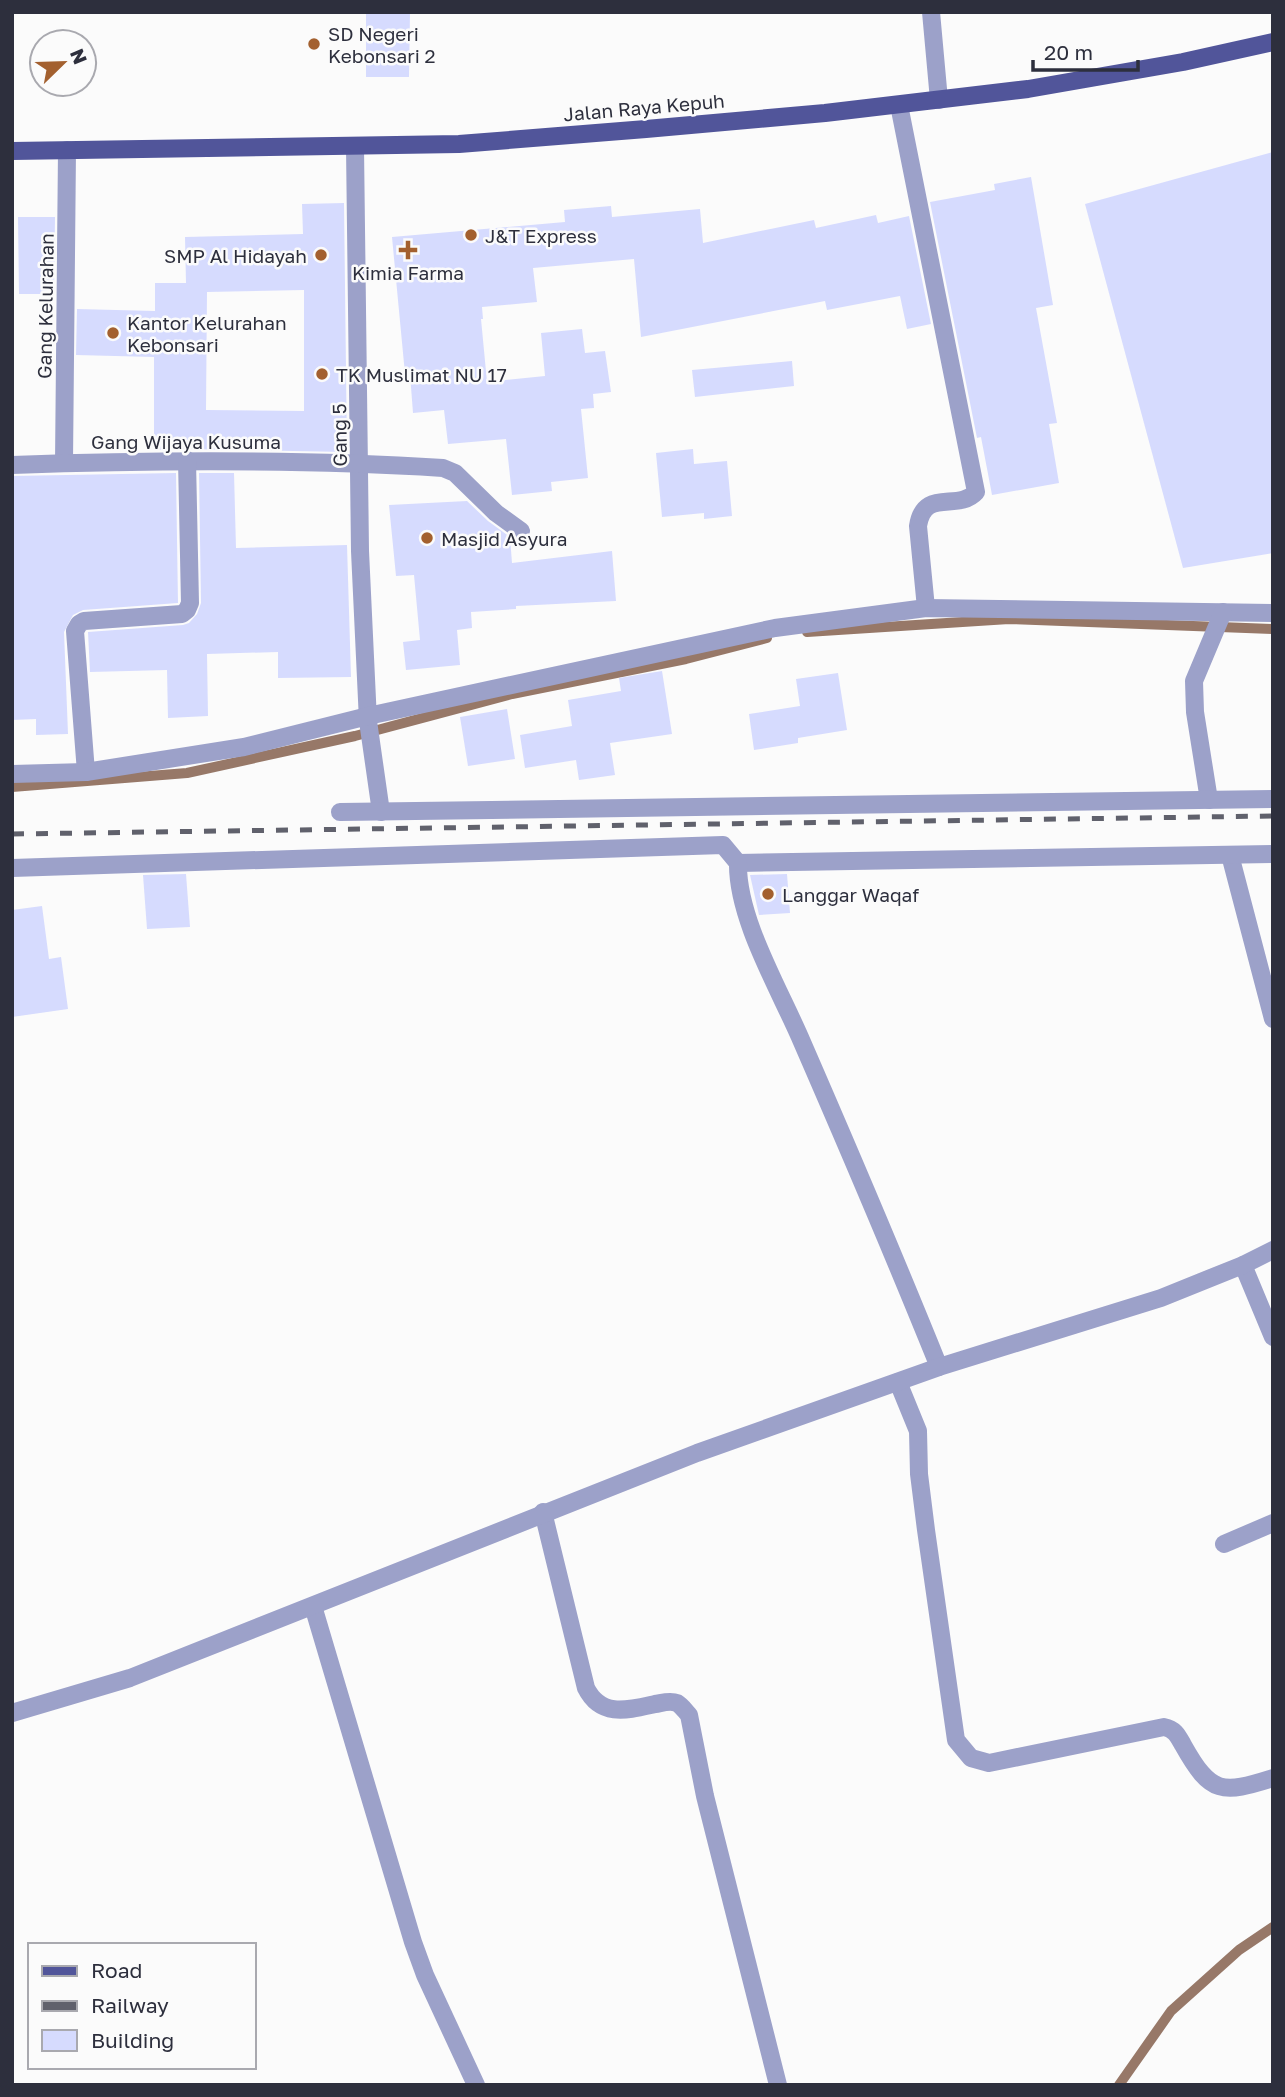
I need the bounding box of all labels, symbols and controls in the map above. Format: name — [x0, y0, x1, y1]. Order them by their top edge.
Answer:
place label: SD Negeri Kebonsari 2 — [328, 22, 436, 67]
north arrow — [28, 28, 98, 98]
scale bar — [1033, 28, 1138, 72]
marker: SD Negeri Kebonsari 2 — [306, 36, 322, 52]
text: 20 m — [1044, 39, 1093, 65]
text: N — [66, 45, 93, 67]
street label: Jalan Raya Kepuh — [562, 88, 726, 126]
place label: J&T Express — [485, 224, 597, 247]
marker: J&T Express — [463, 227, 479, 243]
street label: Gang Kelurahan — [32, 233, 58, 379]
marker: Kimia Farma — [400, 242, 416, 258]
place label: SMP Al Hidayah — [164, 244, 307, 267]
marker: SMP Al Hidayah — [313, 247, 329, 263]
place label: Kimia Farma — [352, 261, 464, 284]
place label: Kantor Kelurahan Kebonsari — [127, 311, 287, 356]
marker: Kantor Kelurahan Kebonsari — [105, 325, 121, 341]
place label: TK Muslimat NU 17 — [336, 363, 507, 386]
marker: TK Muslimat NU 17 — [314, 366, 330, 382]
street label: Gang 5 — [327, 403, 351, 467]
street label: Gang Wijaya Kusuma — [91, 430, 281, 453]
place label: Masjid Asyura — [441, 527, 568, 550]
marker: Masjid Asyura — [419, 530, 435, 546]
place label: Langgar Waqaf — [782, 883, 919, 906]
marker: Langgar Waqaf — [760, 886, 776, 902]
legend — [28, 1943, 256, 2069]
text: Road — [91, 1957, 142, 1983]
text: Railway — [91, 1992, 169, 2018]
text: Building — [91, 2027, 174, 2053]

